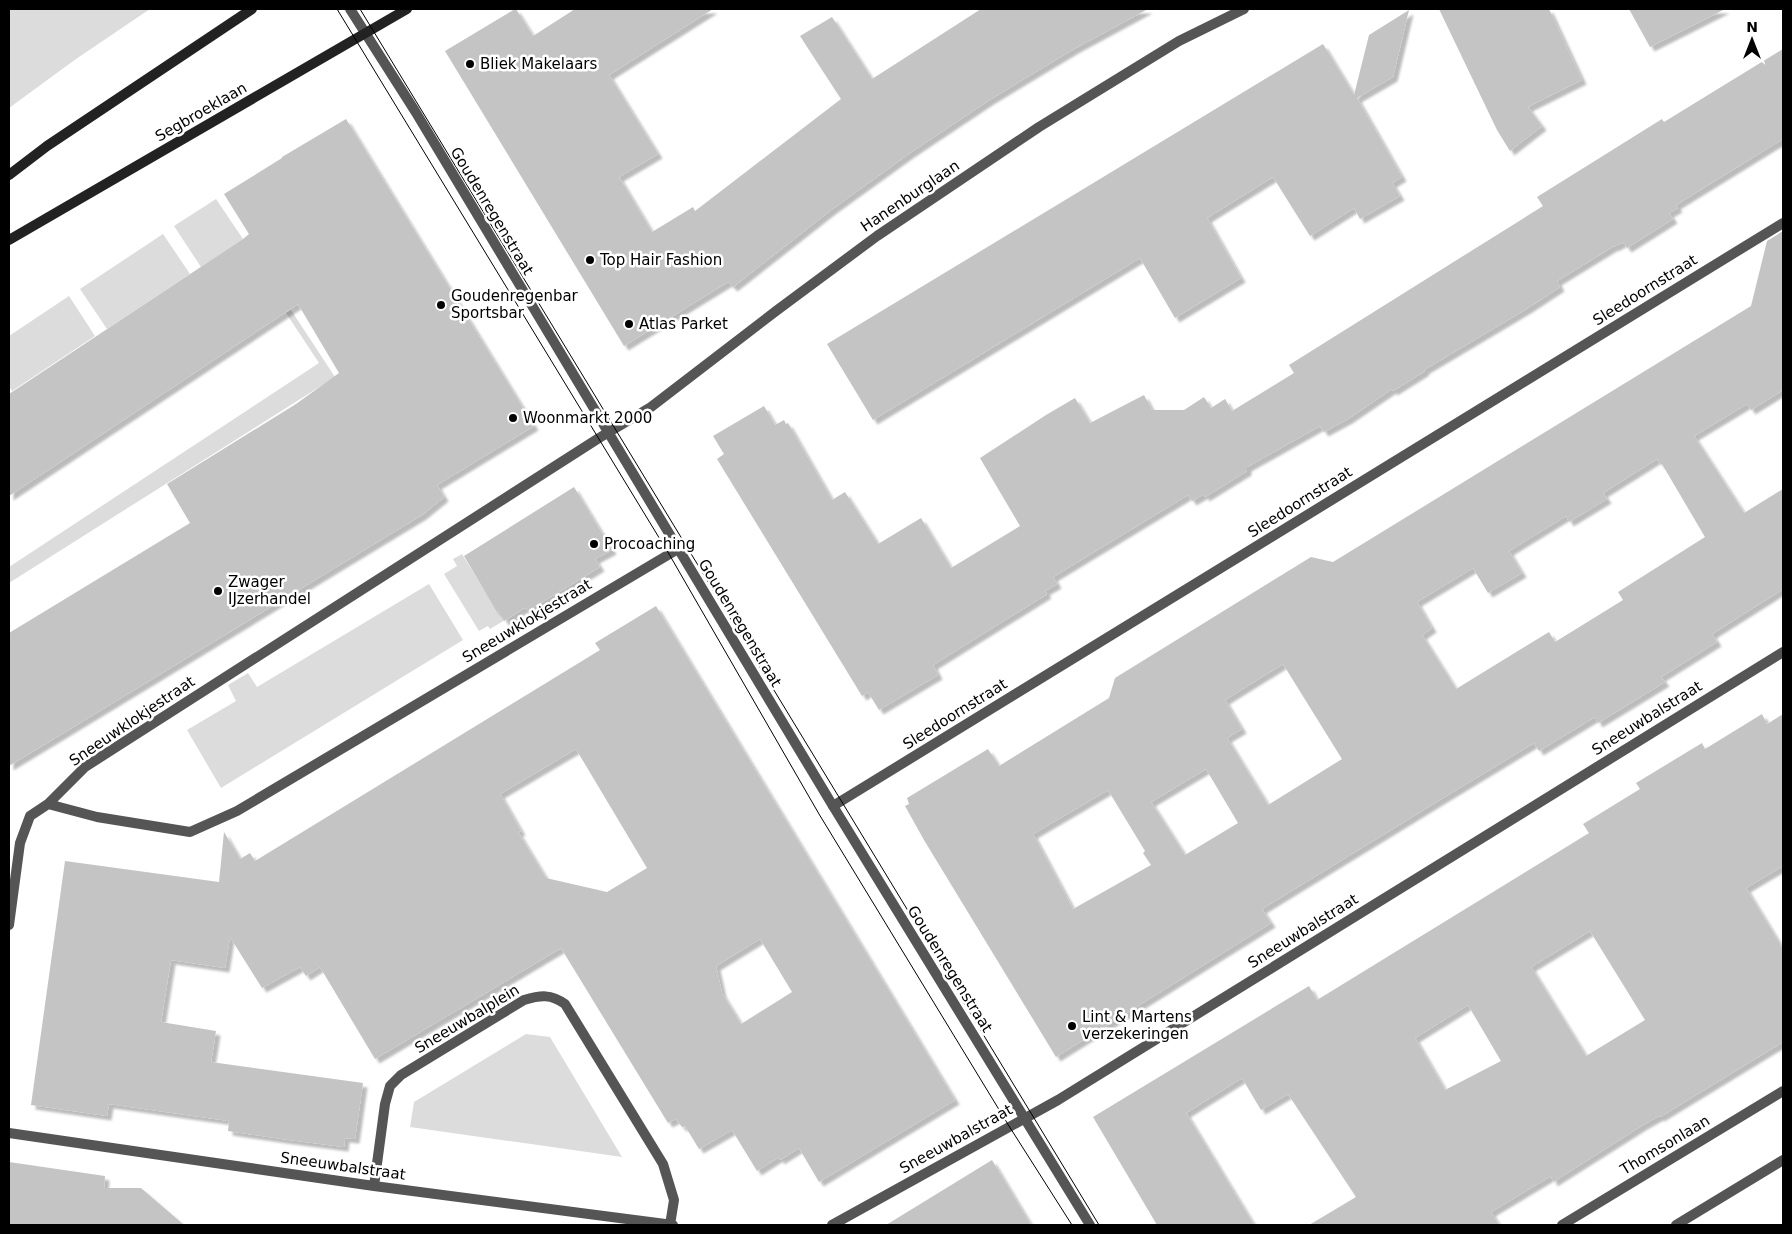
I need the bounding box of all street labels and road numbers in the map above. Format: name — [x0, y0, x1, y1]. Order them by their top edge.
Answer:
street label: Segbroeklaan — [152, 79, 250, 145]
street label: Goudenregenstraat — [447, 144, 537, 278]
street label: Hanenburglaan — [857, 156, 963, 236]
street label: Sleedoornstraat — [1590, 251, 1701, 329]
street label: Sleedoornstraat — [1245, 463, 1356, 541]
street label: Goudenregenstraat — [695, 556, 785, 690]
street label: Sneeuwklokjestraat — [459, 575, 595, 667]
street label: Sneeuwklokjestraat — [66, 672, 198, 770]
street label: Sleedoornstraat — [900, 675, 1011, 753]
street label: Sneeuwbalstraat — [1589, 677, 1705, 759]
street label: Sneeuwbalstraat — [1245, 890, 1361, 972]
street label: Goudenregenstraat — [904, 902, 996, 1036]
street label: Sneeuwbalplein — [411, 981, 523, 1057]
street label: Sneeuwbalstraat — [896, 1100, 1016, 1177]
street label: Thomsonlaan — [1616, 1111, 1713, 1179]
street label: Sneeuwbalstraat — [279, 1148, 407, 1184]

